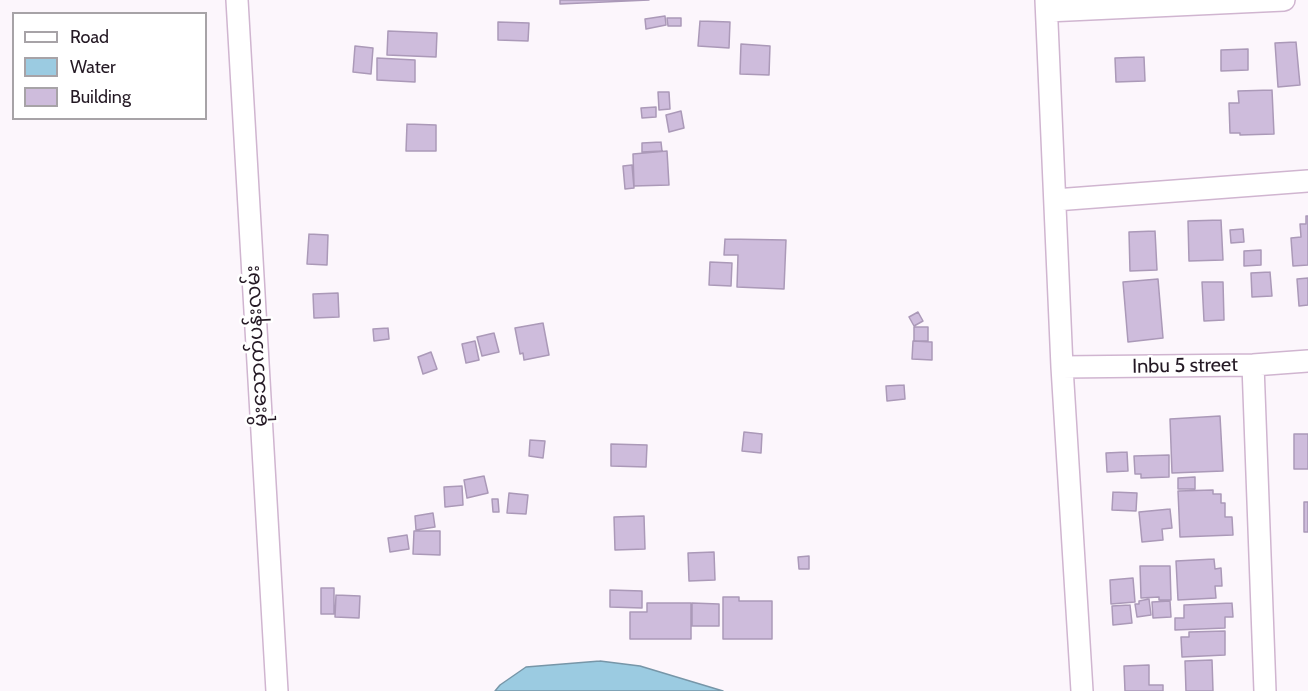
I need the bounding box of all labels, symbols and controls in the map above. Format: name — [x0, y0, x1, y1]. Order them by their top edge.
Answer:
legend — [12, 12, 207, 120]
text: Road — [70, 26, 109, 48]
text: Water — [70, 56, 116, 78]
text: Building — [70, 86, 131, 108]
street label: မိုးသောက်ပန်းလမ်း — [241, 265, 273, 427]
street label: Inbu 5 street — [1132, 353, 1238, 379]

